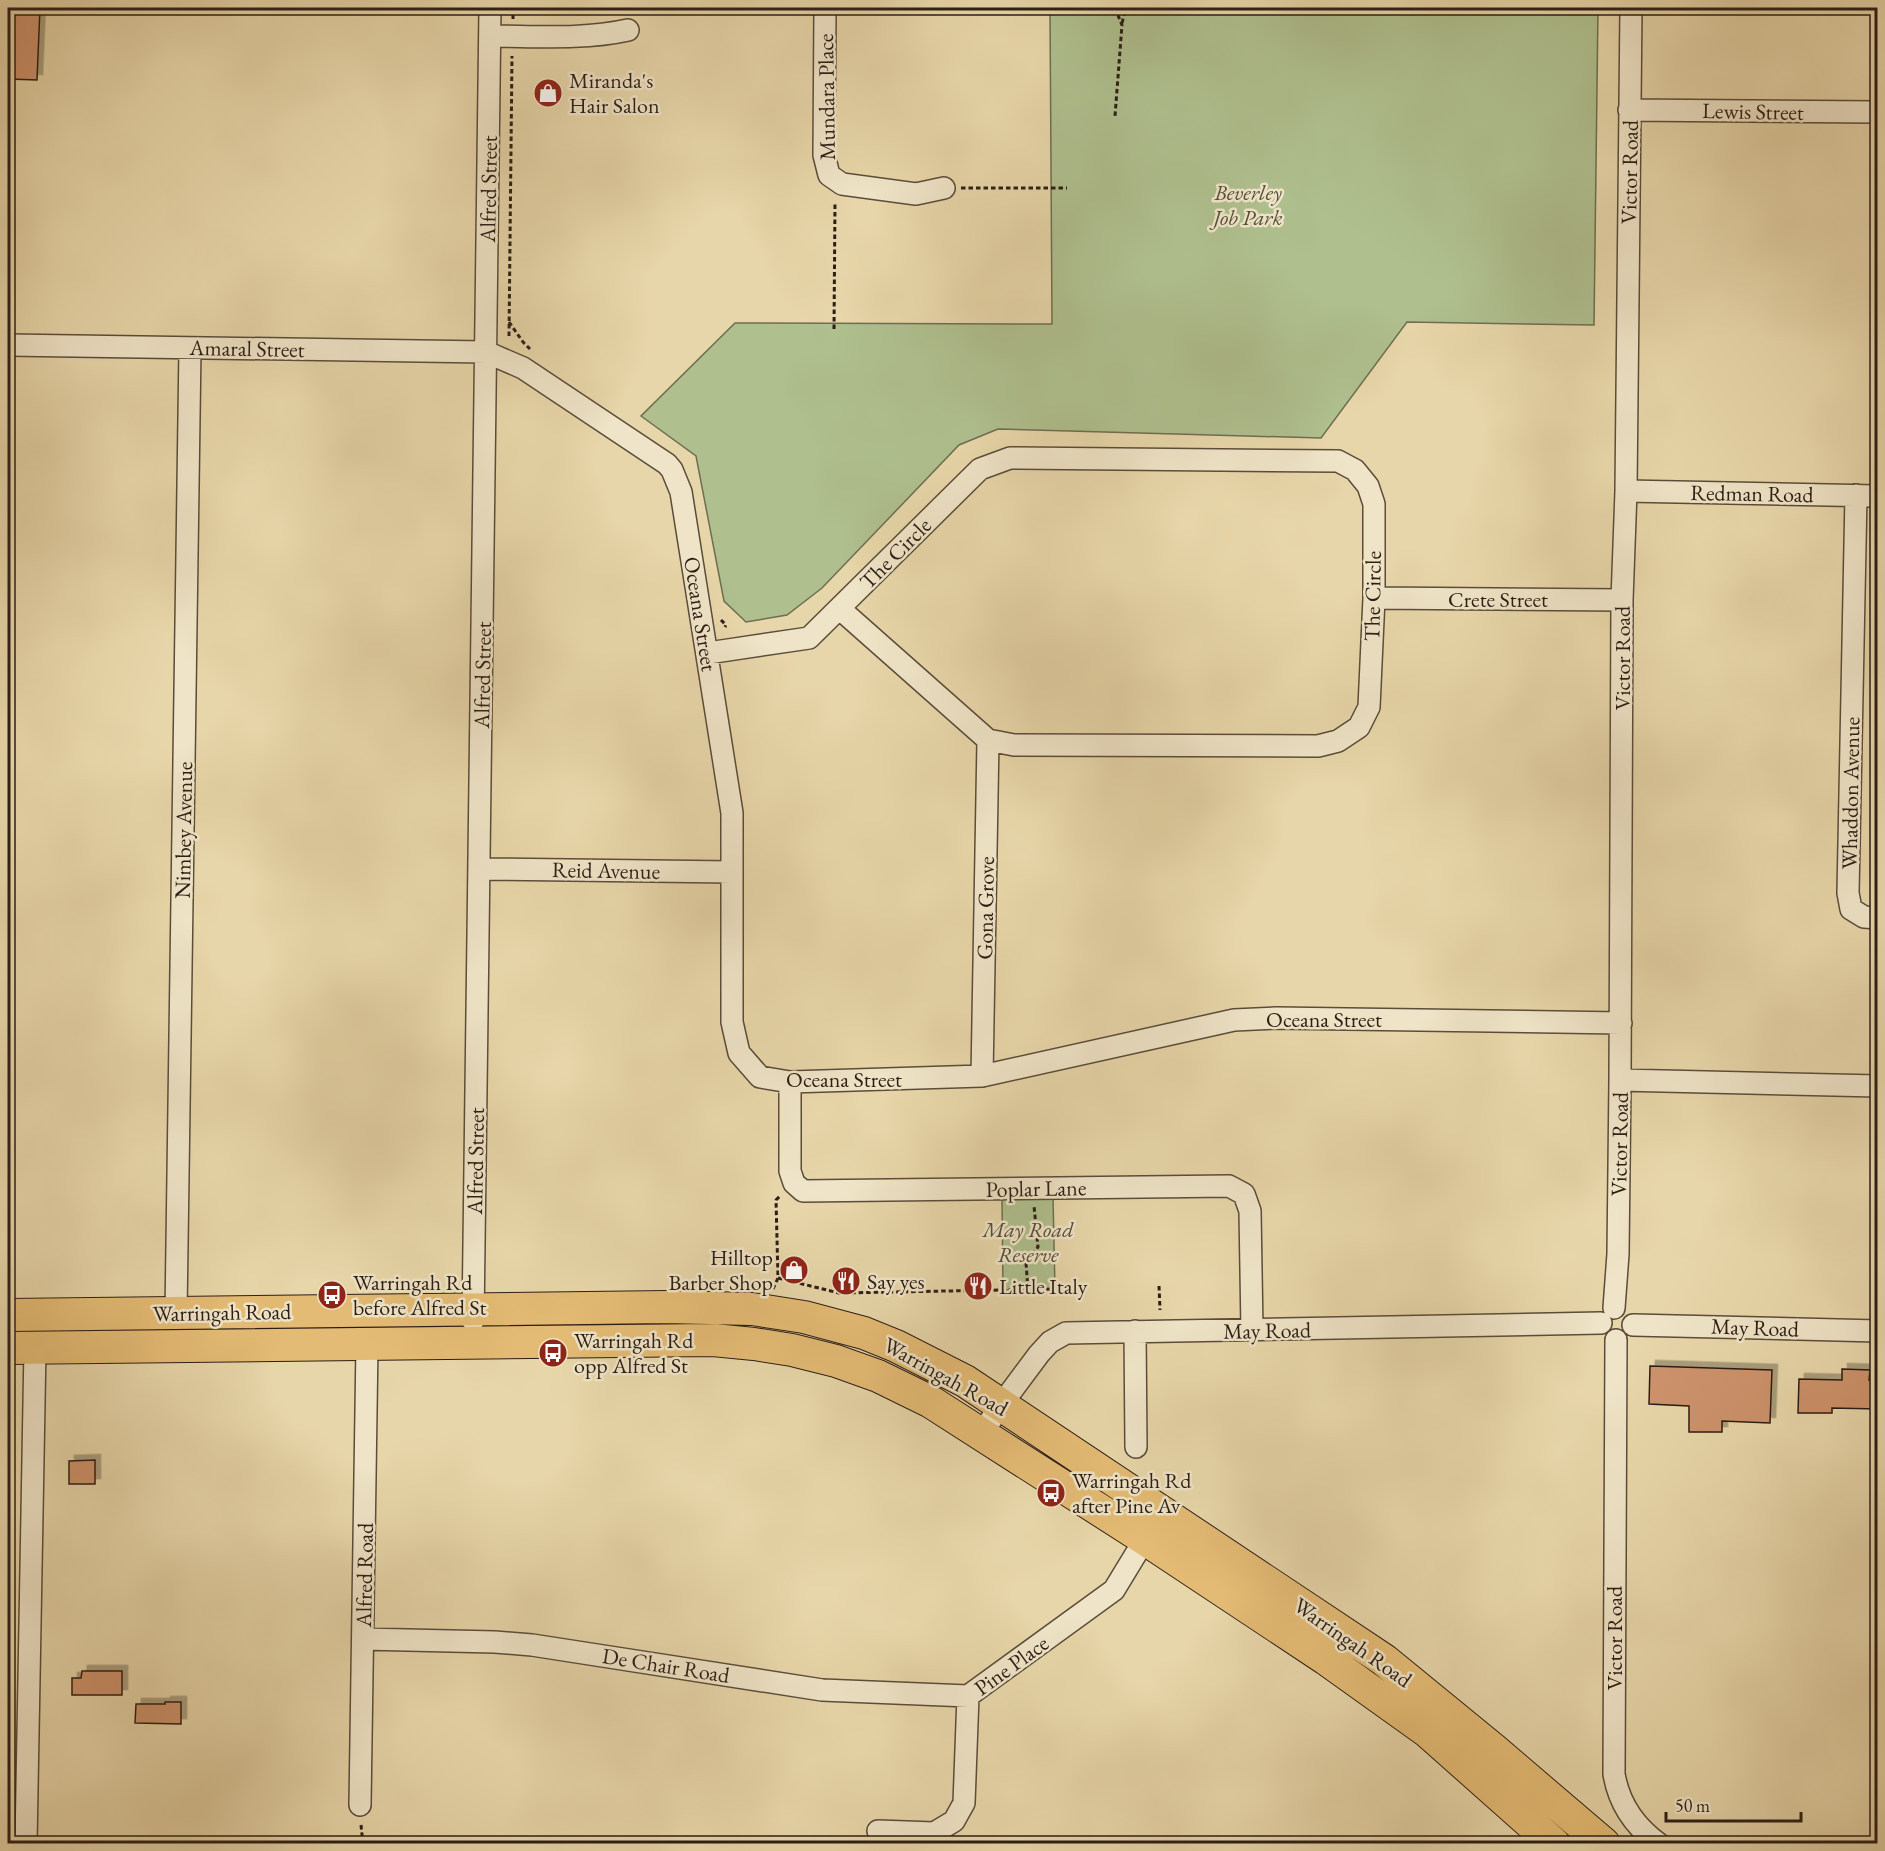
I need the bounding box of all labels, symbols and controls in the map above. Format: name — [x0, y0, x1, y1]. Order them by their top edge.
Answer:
street label: Mundara Place — [811, 33, 842, 161]
place label: Miranda's Hair Salon — [569, 66, 660, 120]
shop icon: Miranda's Hair Salon — [532, 77, 564, 109]
street label: Lewis Street — [1702, 96, 1804, 127]
street label: Victor Road — [1614, 119, 1645, 224]
street label: Alfred Street — [473, 135, 504, 244]
park label: Beverley Job Park — [1209, 178, 1282, 232]
street label: Amaral Street — [188, 333, 305, 364]
street label: Redman Road — [1690, 478, 1815, 509]
street label: The Circle — [853, 511, 938, 596]
street label: The Circle — [1357, 550, 1388, 641]
street label: Oceana Street — [677, 555, 724, 674]
street label: Crete Street — [1448, 585, 1548, 614]
street label: Victor Road — [1608, 605, 1637, 710]
street label: Alfred Street — [467, 621, 498, 730]
street label: Whaddon Avenue — [1835, 716, 1866, 870]
street label: Nimbey Avenue — [168, 761, 199, 899]
street label: Reid Avenue — [552, 855, 661, 886]
street label: Gona Grove — [970, 856, 1001, 960]
street label: Oceana Street — [1266, 1005, 1382, 1034]
street label: Oceana Street — [786, 1065, 902, 1094]
street label: Victor Road — [1604, 1091, 1635, 1196]
street label: Alfred Street — [460, 1107, 491, 1216]
street label: Poplar Lane — [985, 1173, 1087, 1204]
park label: May Road Reserve — [980, 1215, 1074, 1269]
place label: Hilltop Barber Shop — [668, 1243, 773, 1297]
shop icon: Hilltop Barber Shop — [778, 1254, 810, 1286]
restaurant icon: Say yes — [830, 1265, 862, 1297]
place label: Say yes — [867, 1267, 925, 1296]
place label: Warringah Rd before Alfred St — [353, 1268, 487, 1322]
restaurant icon: Little Italy — [962, 1270, 994, 1302]
place label: Little Italy — [999, 1272, 1088, 1301]
bus stop icon: Warringah Rd before Alfred St — [316, 1279, 348, 1311]
street label: Warringah Road — [152, 1297, 292, 1328]
street label: May Road — [1710, 1311, 1800, 1344]
street label: May Road — [1223, 1315, 1312, 1346]
place label: Warringah Rd opp Alfred St — [574, 1326, 694, 1380]
street label: Warringah Road — [878, 1330, 1014, 1423]
bus stop icon: Warringah Rd opp Alfred St — [537, 1337, 569, 1369]
place label: Warringah Rd after Pine Av — [1072, 1466, 1192, 1520]
bus stop icon: Warringah Rd after Pine Av — [1035, 1477, 1067, 1509]
street label: Alfred Road — [349, 1522, 380, 1629]
street label: Victor Road — [1600, 1585, 1629, 1690]
street label: Warringah Road — [1288, 1591, 1418, 1695]
street label: Pine Place — [968, 1628, 1055, 1702]
street label: De Chair Road — [600, 1641, 732, 1690]
scale bar — [1666, 1785, 1801, 1823]
text: 50 m — [1675, 1794, 1710, 1817]

